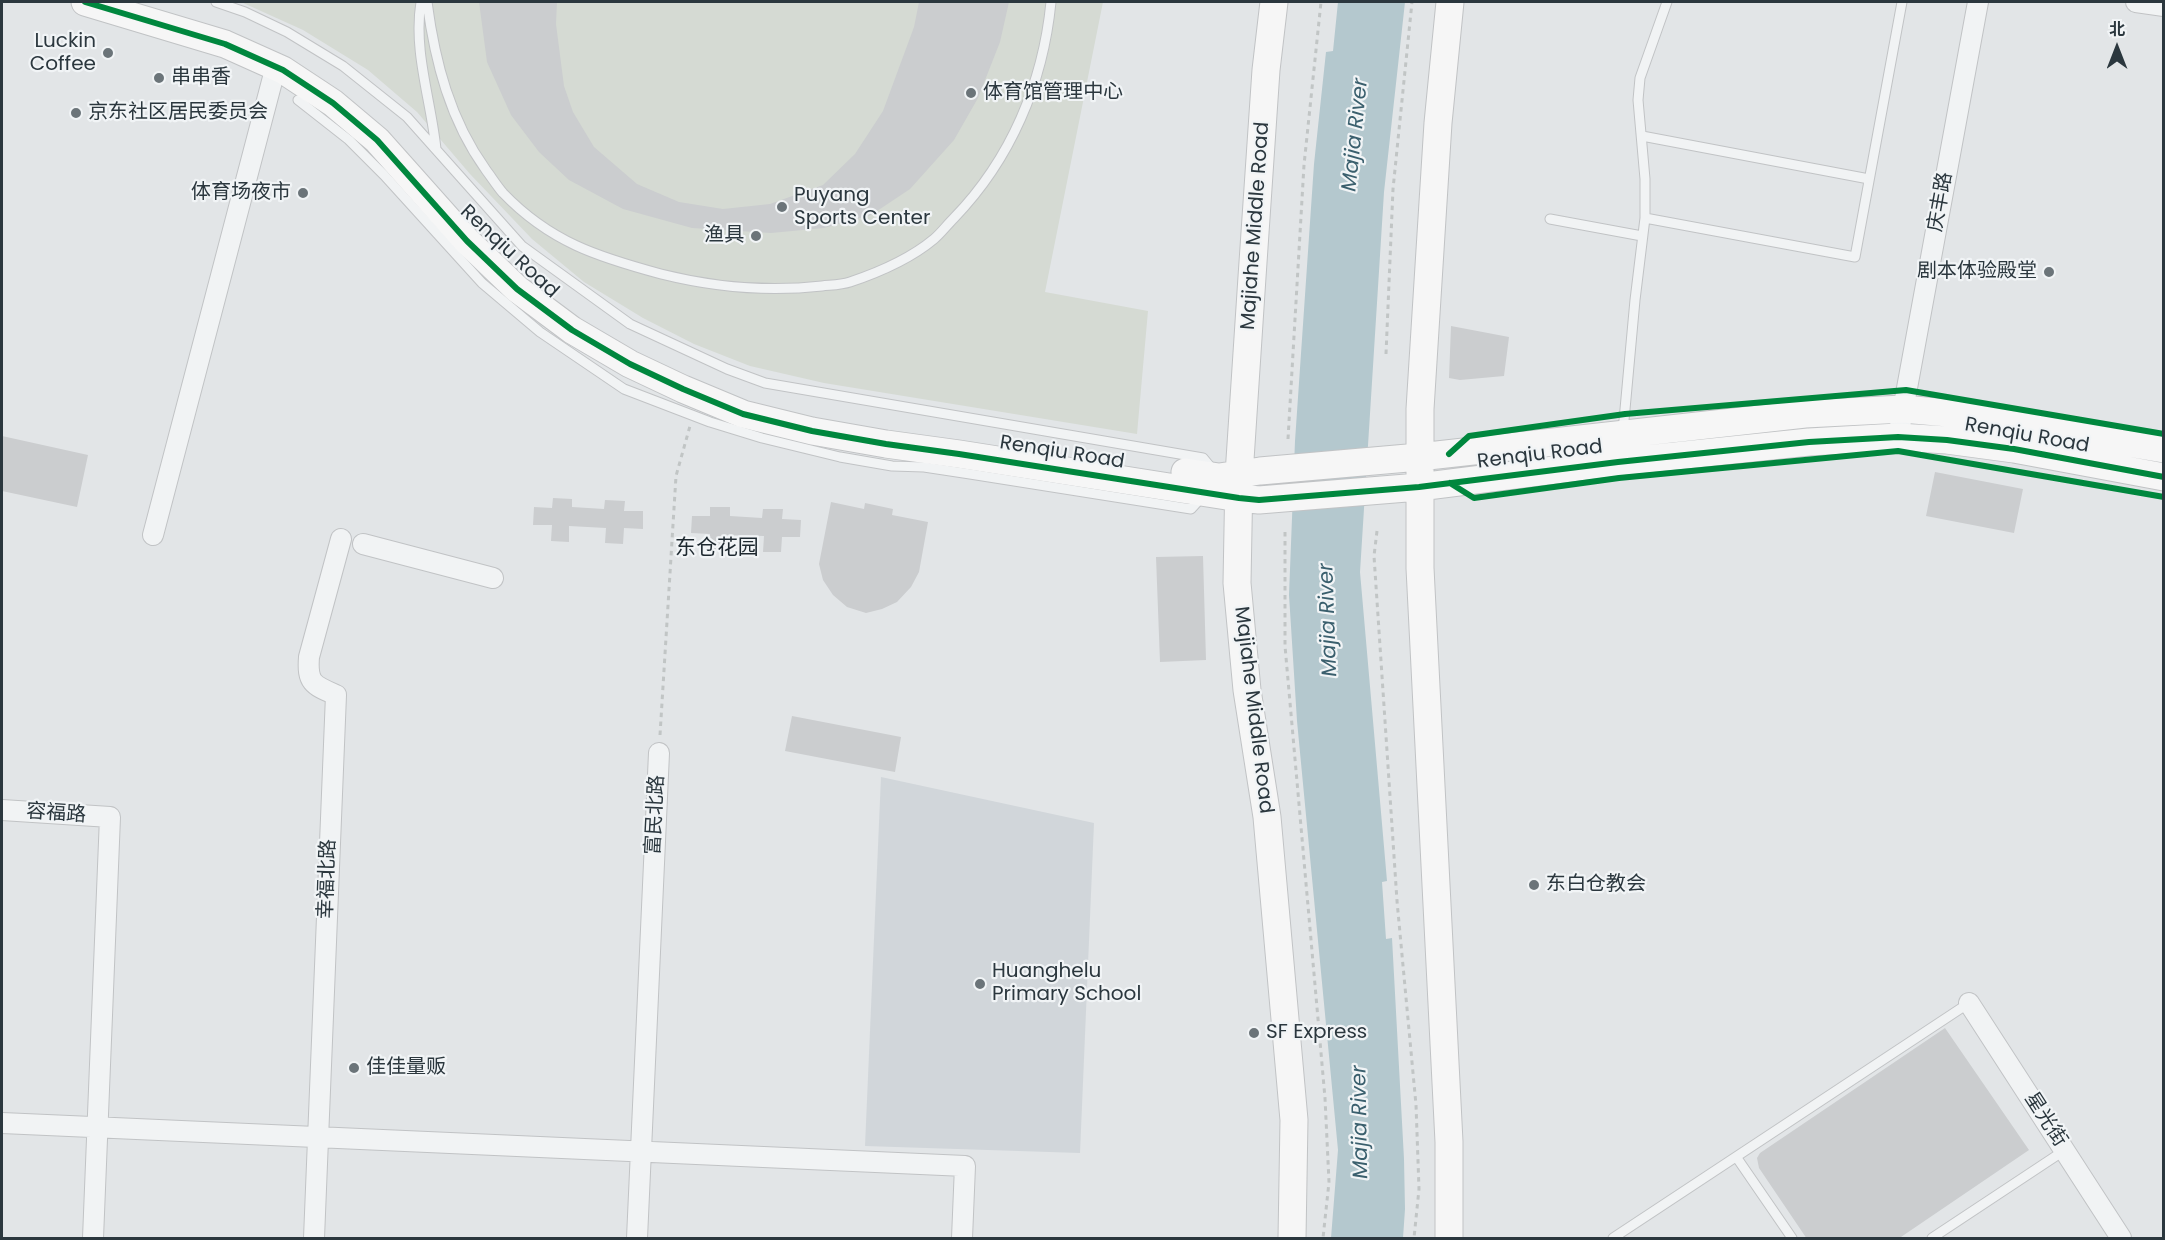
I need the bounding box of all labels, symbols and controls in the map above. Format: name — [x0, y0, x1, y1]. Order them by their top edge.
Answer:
north arrow — [2087, 18, 2147, 78]
text: 北 — [2109, 18, 2125, 41]
place label: Luckin Coffee — [30, 30, 96, 77]
marker: Luckin Coffee — [101, 46, 115, 60]
place label: 串串香 — [171, 66, 231, 90]
marker: 串串香 — [152, 71, 166, 85]
water label: Majia River — [1338, 77, 1374, 193]
place label: 体育馆管理中心 — [983, 81, 1123, 105]
marker: 体育馆管理中心 — [964, 86, 978, 100]
place label: 京东社区居民委员会 — [88, 101, 268, 125]
marker: 京东社区居民委员会 — [69, 106, 83, 120]
street label: Majiahe Middle Road — [1237, 121, 1275, 331]
street label: 庆丰路 — [1924, 170, 1958, 234]
place label: 体育场夜市 — [191, 181, 291, 205]
place label: Puyang Sports Center — [794, 184, 930, 231]
marker: 体育场夜市 — [296, 186, 310, 200]
street label: Renqiu Road — [455, 200, 563, 304]
marker: Puyang Sports Center — [775, 200, 789, 214]
place label: 渔具 — [704, 224, 744, 248]
marker: 渔具 — [749, 229, 763, 243]
place label: 剧本体验殿堂 — [1917, 260, 2037, 284]
marker: 剧本体验殿堂 — [2042, 265, 2056, 279]
street label: Renqiu Road — [1963, 413, 2091, 459]
street label: Renqiu Road — [998, 431, 1126, 475]
street label: Renqiu Road — [1476, 435, 1604, 475]
district label: 东仓花园 — [675, 536, 759, 562]
water label: Majia River — [1314, 563, 1344, 677]
street label: Majiahe Middle Road — [1228, 605, 1278, 815]
street label: 富民北路 — [642, 774, 670, 856]
street label: 容福路 — [25, 800, 87, 828]
street label: 幸福北路 — [315, 839, 341, 919]
place label: 东白仓教会 — [1546, 873, 1646, 897]
marker: 东白仓教会 — [1527, 878, 1541, 892]
place label: Huanghelu Primary School — [992, 960, 1141, 1007]
marker: Huanghelu Primary School — [973, 977, 987, 991]
place label: SF Express — [1266, 1021, 1367, 1045]
marker: SF Express — [1247, 1026, 1261, 1040]
place label: 佳佳量贩 — [366, 1056, 446, 1080]
marker: 佳佳量贩 — [347, 1061, 361, 1075]
water label: Majia River — [1347, 1065, 1375, 1179]
street label: 星光街 — [2019, 1088, 2071, 1152]

